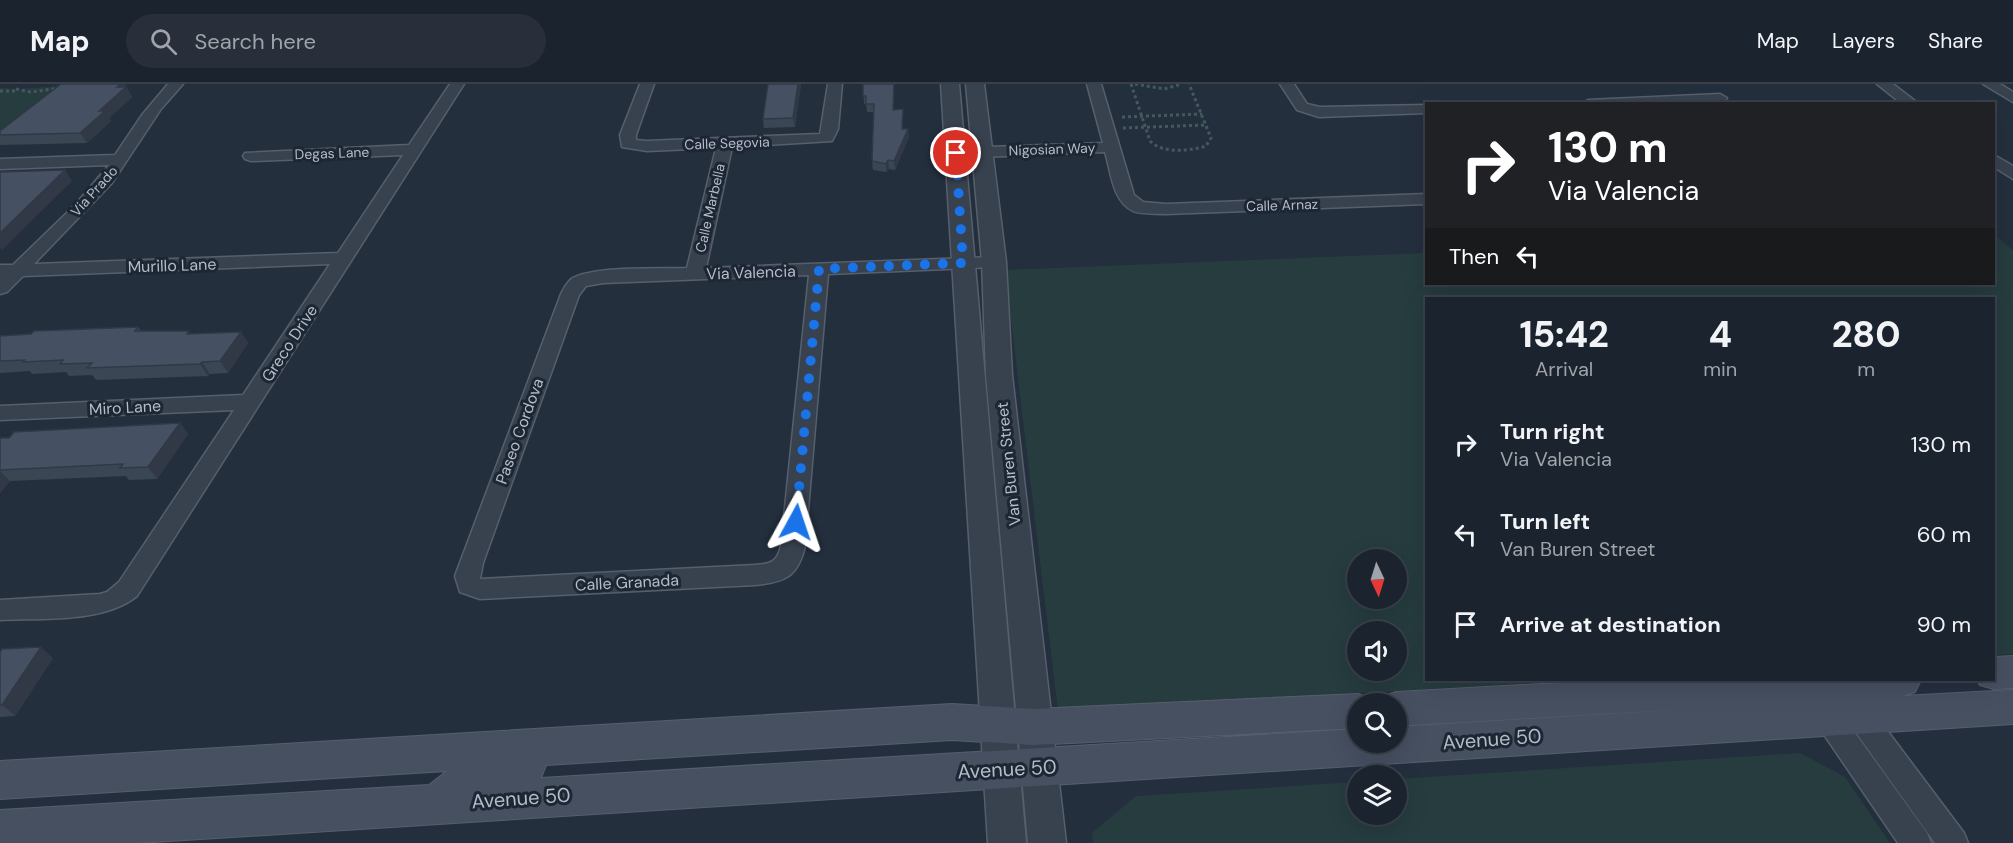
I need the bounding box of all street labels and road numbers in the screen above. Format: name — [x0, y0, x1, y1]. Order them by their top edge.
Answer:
street label: Calle Segovia — [684, 133, 770, 153]
street label: Nigosian Way — [1008, 138, 1096, 160]
street label: Degas Lane — [294, 143, 370, 163]
street label: Via Prado — [67, 162, 121, 220]
street label: Calle Marbella — [691, 162, 729, 254]
street label: Calle Arnaz — [1246, 195, 1318, 215]
street label: Murillo Lane — [127, 253, 217, 278]
street label: Via Valencia — [706, 260, 796, 285]
street label: Greco Drive — [257, 301, 322, 386]
street label: Paseo Cordova — [491, 375, 548, 487]
street label: Miro Lane — [88, 395, 162, 420]
street label: Van Buren Street — [992, 401, 1025, 527]
street label: Calle Granada — [575, 569, 680, 596]
street label: Avenue 50 — [1442, 723, 1542, 755]
street label: Avenue 50 — [957, 753, 1057, 785]
street label: Avenue 50 — [471, 782, 571, 814]

